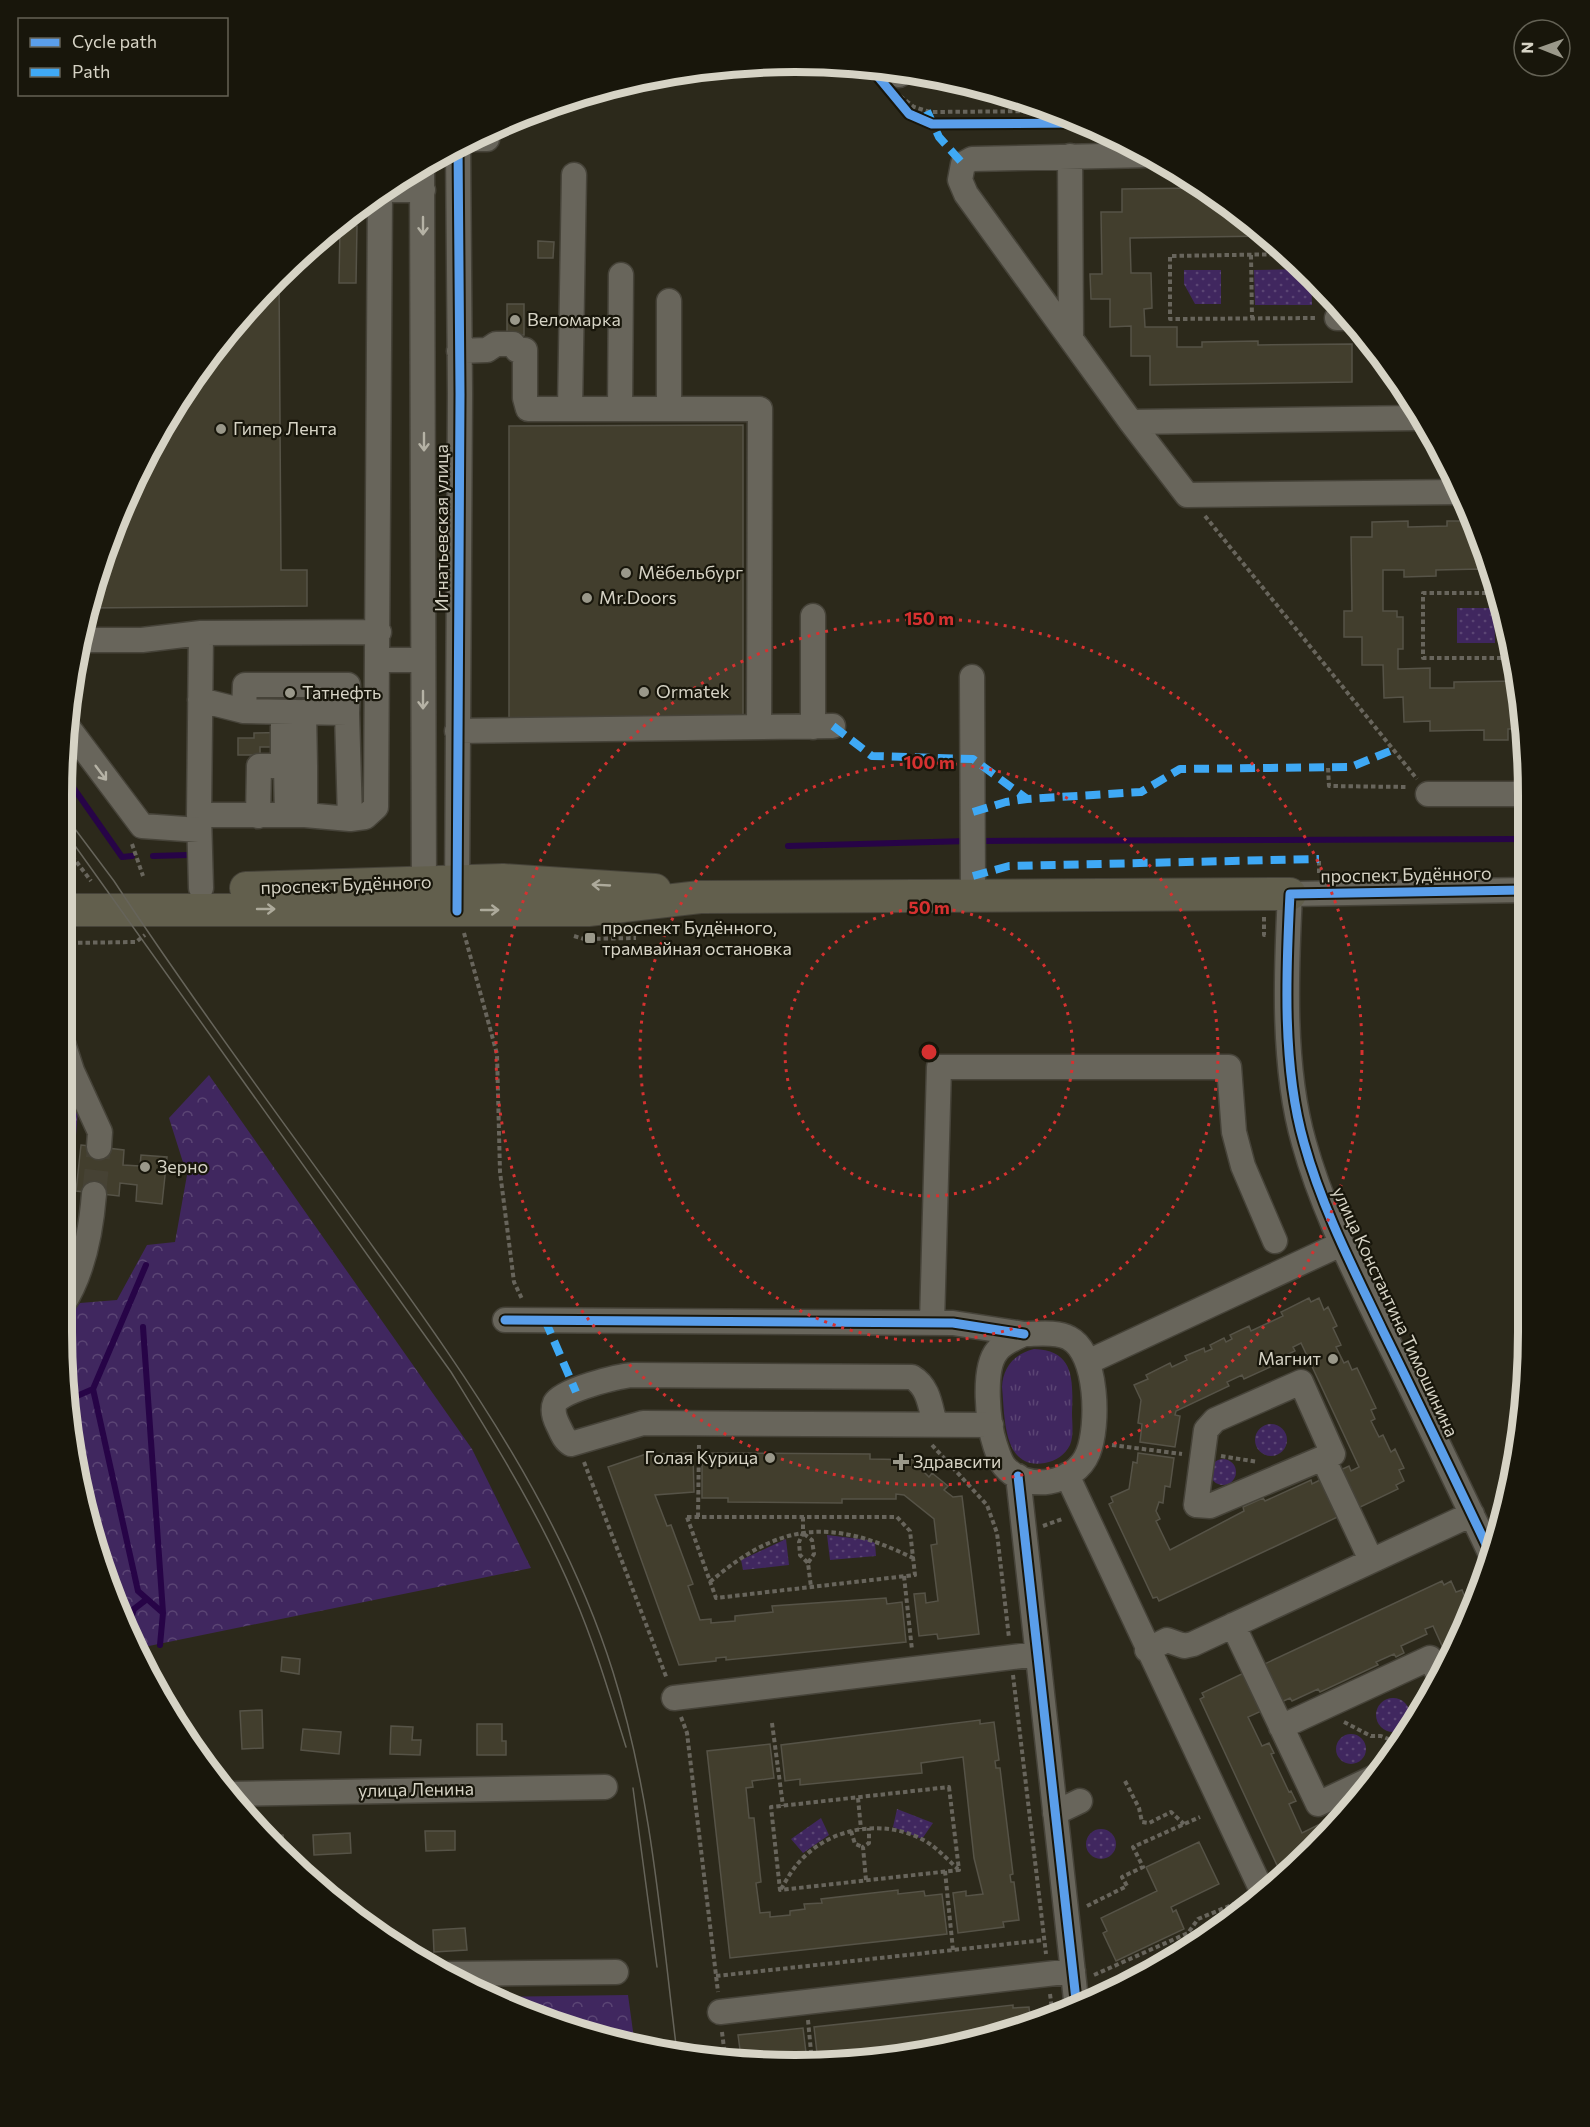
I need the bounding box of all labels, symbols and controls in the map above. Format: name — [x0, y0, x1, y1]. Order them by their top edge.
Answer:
legend — [18, 18, 228, 96]
north arrow — [1512, 18, 1572, 78]
text: Cycle path — [72, 30, 157, 52]
text: N — [1517, 42, 1536, 54]
text: Path — [72, 60, 110, 82]
one-way arrow — [417, 215, 429, 235]
place label: Веломарка — [527, 308, 621, 330]
marker: Веломарка — [508, 313, 522, 327]
place label: Гипер Лента — [233, 417, 337, 439]
marker: Гипер Лента — [214, 422, 228, 436]
one-way arrow — [418, 431, 430, 451]
street label: Игнатьевская улица — [430, 444, 452, 612]
place label: Мёбельбург — [638, 561, 743, 583]
marker: Мёбельбург — [619, 566, 633, 580]
place label: Mr.Doors — [599, 586, 677, 608]
marker: Mr.Doors — [580, 591, 594, 605]
text: 150 m — [904, 607, 954, 629]
place label: Ormatek — [656, 680, 730, 702]
place label: Татнефть — [302, 681, 381, 703]
marker: Ormatek — [637, 685, 651, 699]
marker: Татнефть — [283, 686, 297, 700]
one-way arrow — [417, 689, 429, 709]
text: 100 m — [903, 751, 955, 773]
one-way arrow — [95, 765, 108, 781]
street label: проспект Будённого — [1320, 862, 1492, 886]
street label: проспект Будённого — [260, 870, 432, 898]
one-way arrow — [591, 879, 611, 890]
text: 50 m — [908, 896, 950, 918]
one-way arrow — [255, 903, 275, 915]
one-way arrow — [479, 904, 499, 916]
place label: проспект Будённого, трамвайная остановка — [602, 916, 792, 959]
marker: проспект Будённого, трамвайная остановка — [583, 931, 597, 945]
centre of rings — [919, 1042, 939, 1062]
place label: Зерно — [157, 1155, 208, 1177]
marker: Зерно — [138, 1160, 152, 1174]
street label: улица Константина Тимошинина — [1328, 1183, 1464, 1440]
place label: Магнит — [1258, 1347, 1322, 1369]
marker: Магнит — [1326, 1352, 1340, 1366]
place label: Голая Курица — [645, 1446, 758, 1468]
place label: Здравсити — [913, 1450, 1001, 1472]
marker: Голая Курица — [763, 1451, 777, 1465]
marker: Здравсити — [894, 1455, 908, 1469]
street label: улица Ленина — [358, 1777, 474, 1801]

